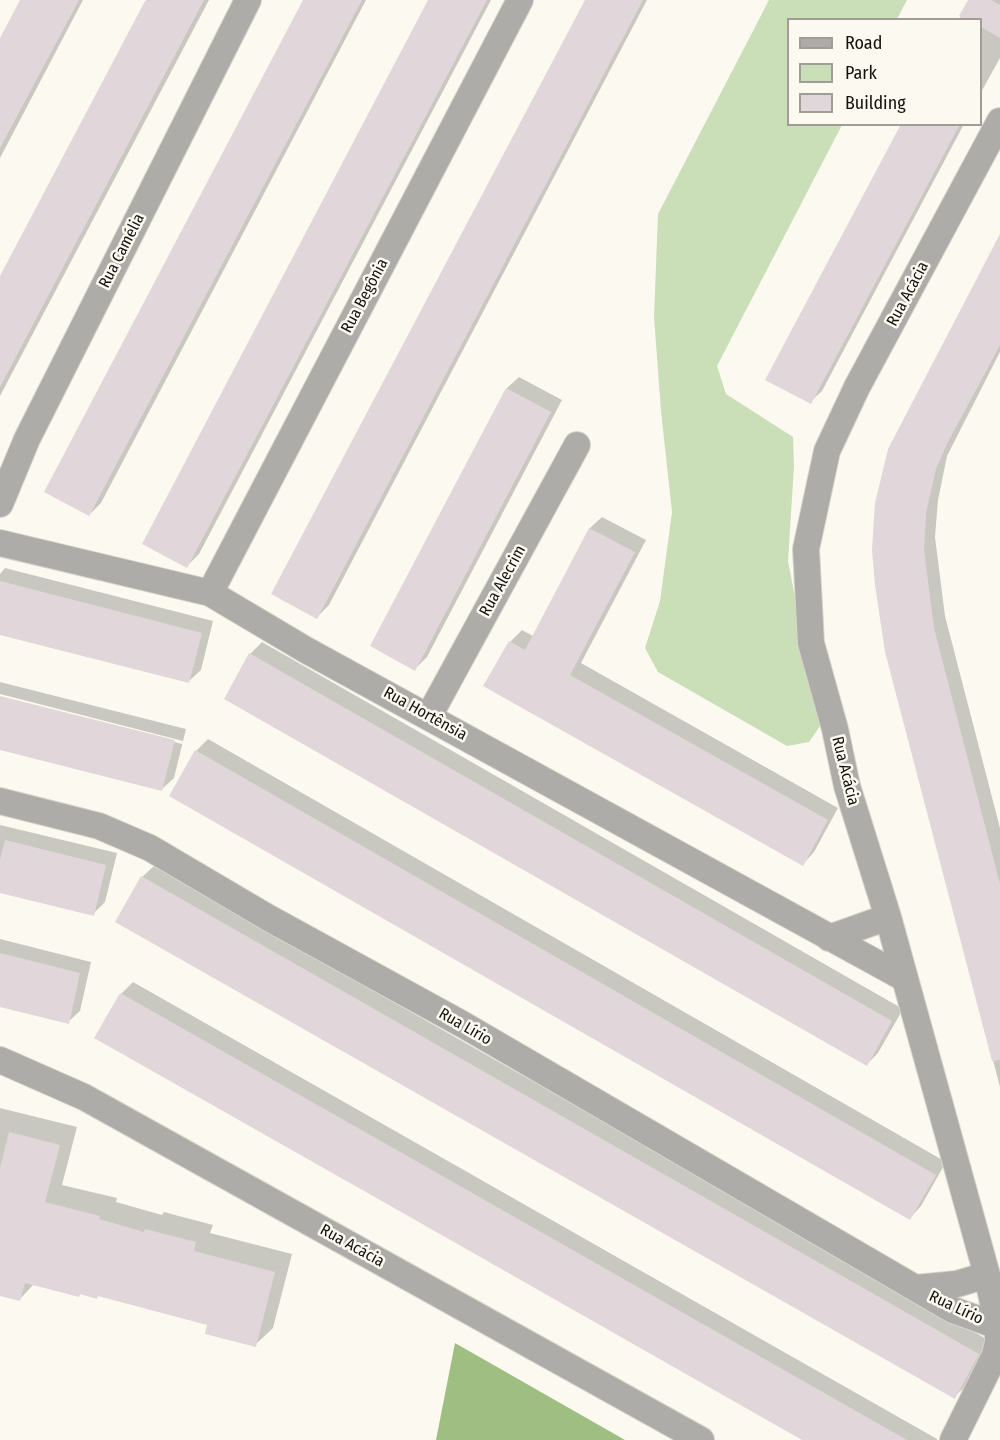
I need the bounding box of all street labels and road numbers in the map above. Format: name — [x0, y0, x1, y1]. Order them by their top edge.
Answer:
street label: Rua Camélia — [95, 211, 149, 291]
street label: Rua Begônia — [337, 256, 393, 336]
street label: Rua Acácia — [883, 258, 933, 330]
street label: Rua Alecrim — [476, 542, 530, 620]
street label: Rua Hortênsia — [380, 683, 470, 745]
street label: Rua Acácia — [827, 735, 863, 807]
street label: Rua Lírio — [435, 1004, 495, 1050]
street label: Rua Acácia — [317, 1221, 387, 1271]
street label: Rua Lírio — [926, 1287, 986, 1329]

